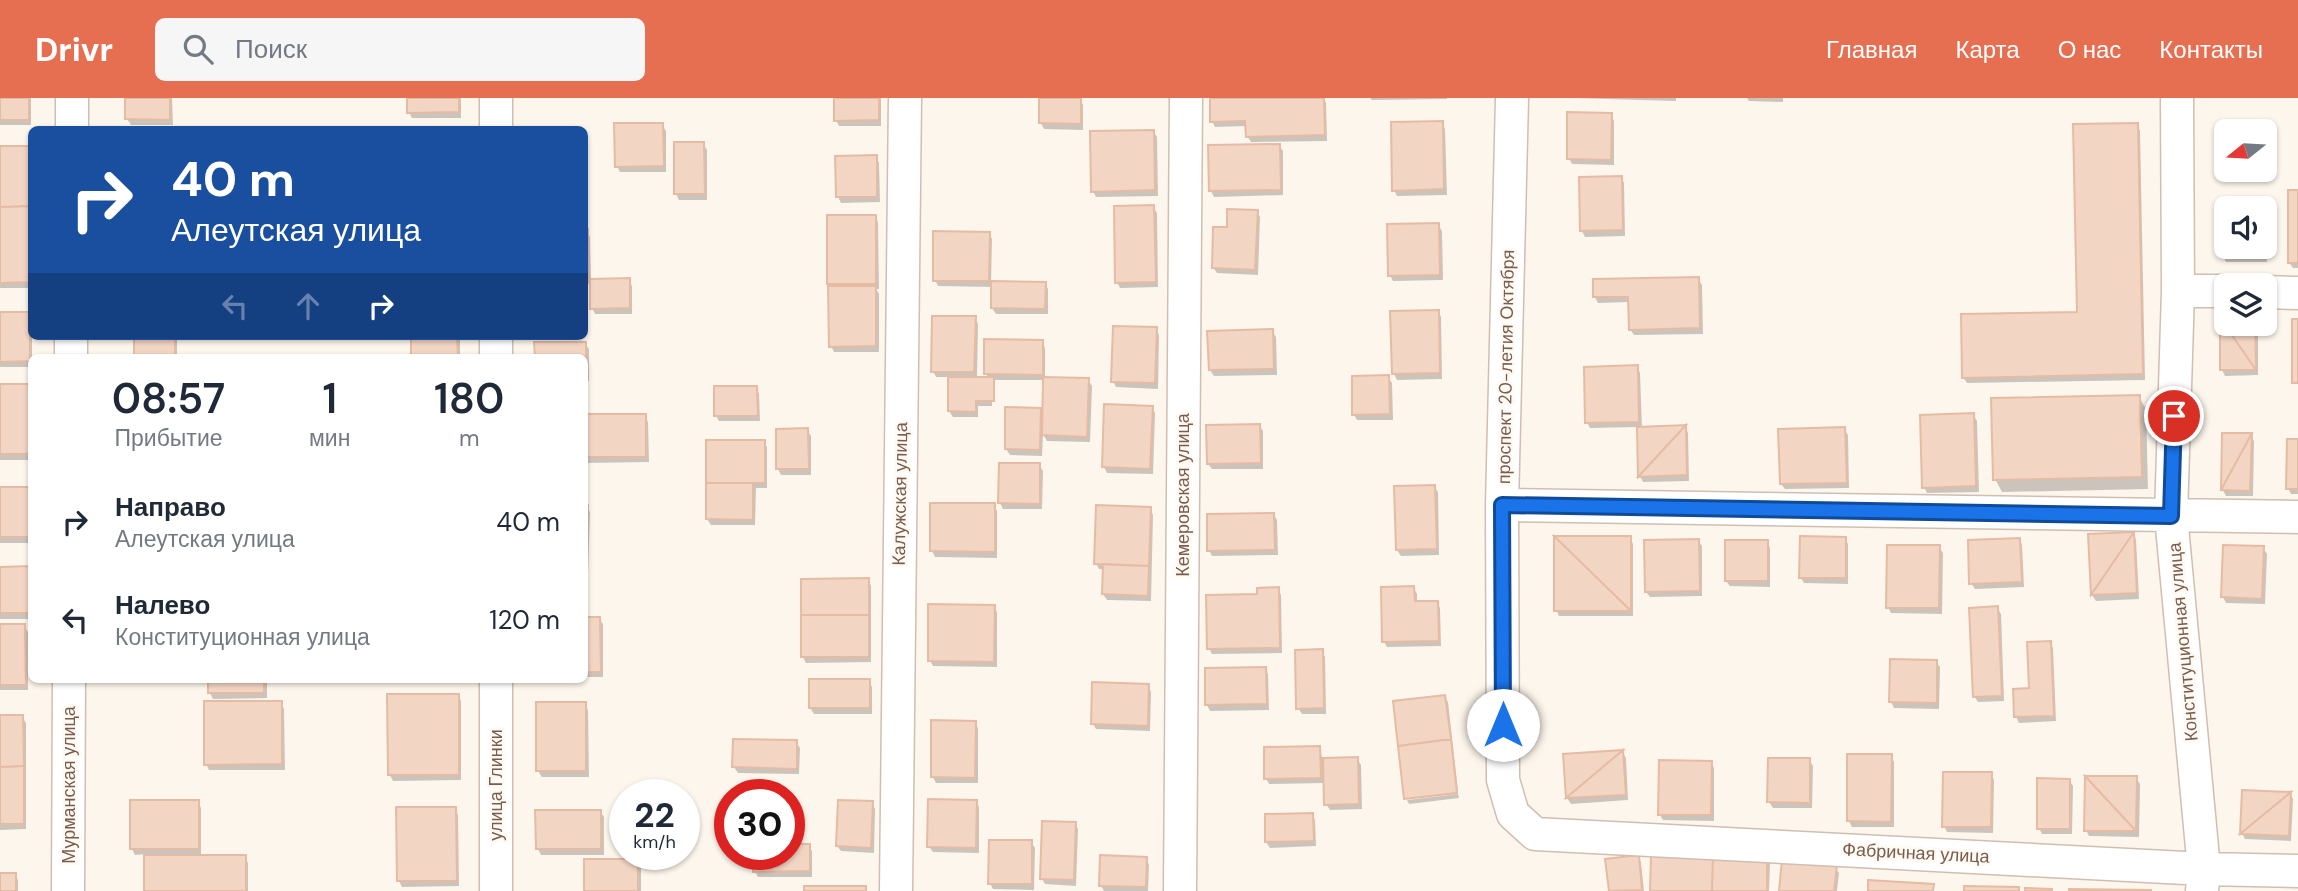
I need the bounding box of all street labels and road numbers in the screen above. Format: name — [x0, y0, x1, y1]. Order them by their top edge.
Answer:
street label: проспект 20-летия Октября — [1492, 250, 1520, 484]
street label: Кемеровская улица — [1171, 412, 1195, 577]
street label: Калужская улица — [887, 421, 913, 566]
street label: Конституционная улица — [2162, 541, 2204, 742]
street label: Мурманская улица — [57, 705, 81, 864]
street label: улица Глинки — [484, 729, 508, 841]
street label: Фабричная улица — [1842, 837, 1991, 869]

